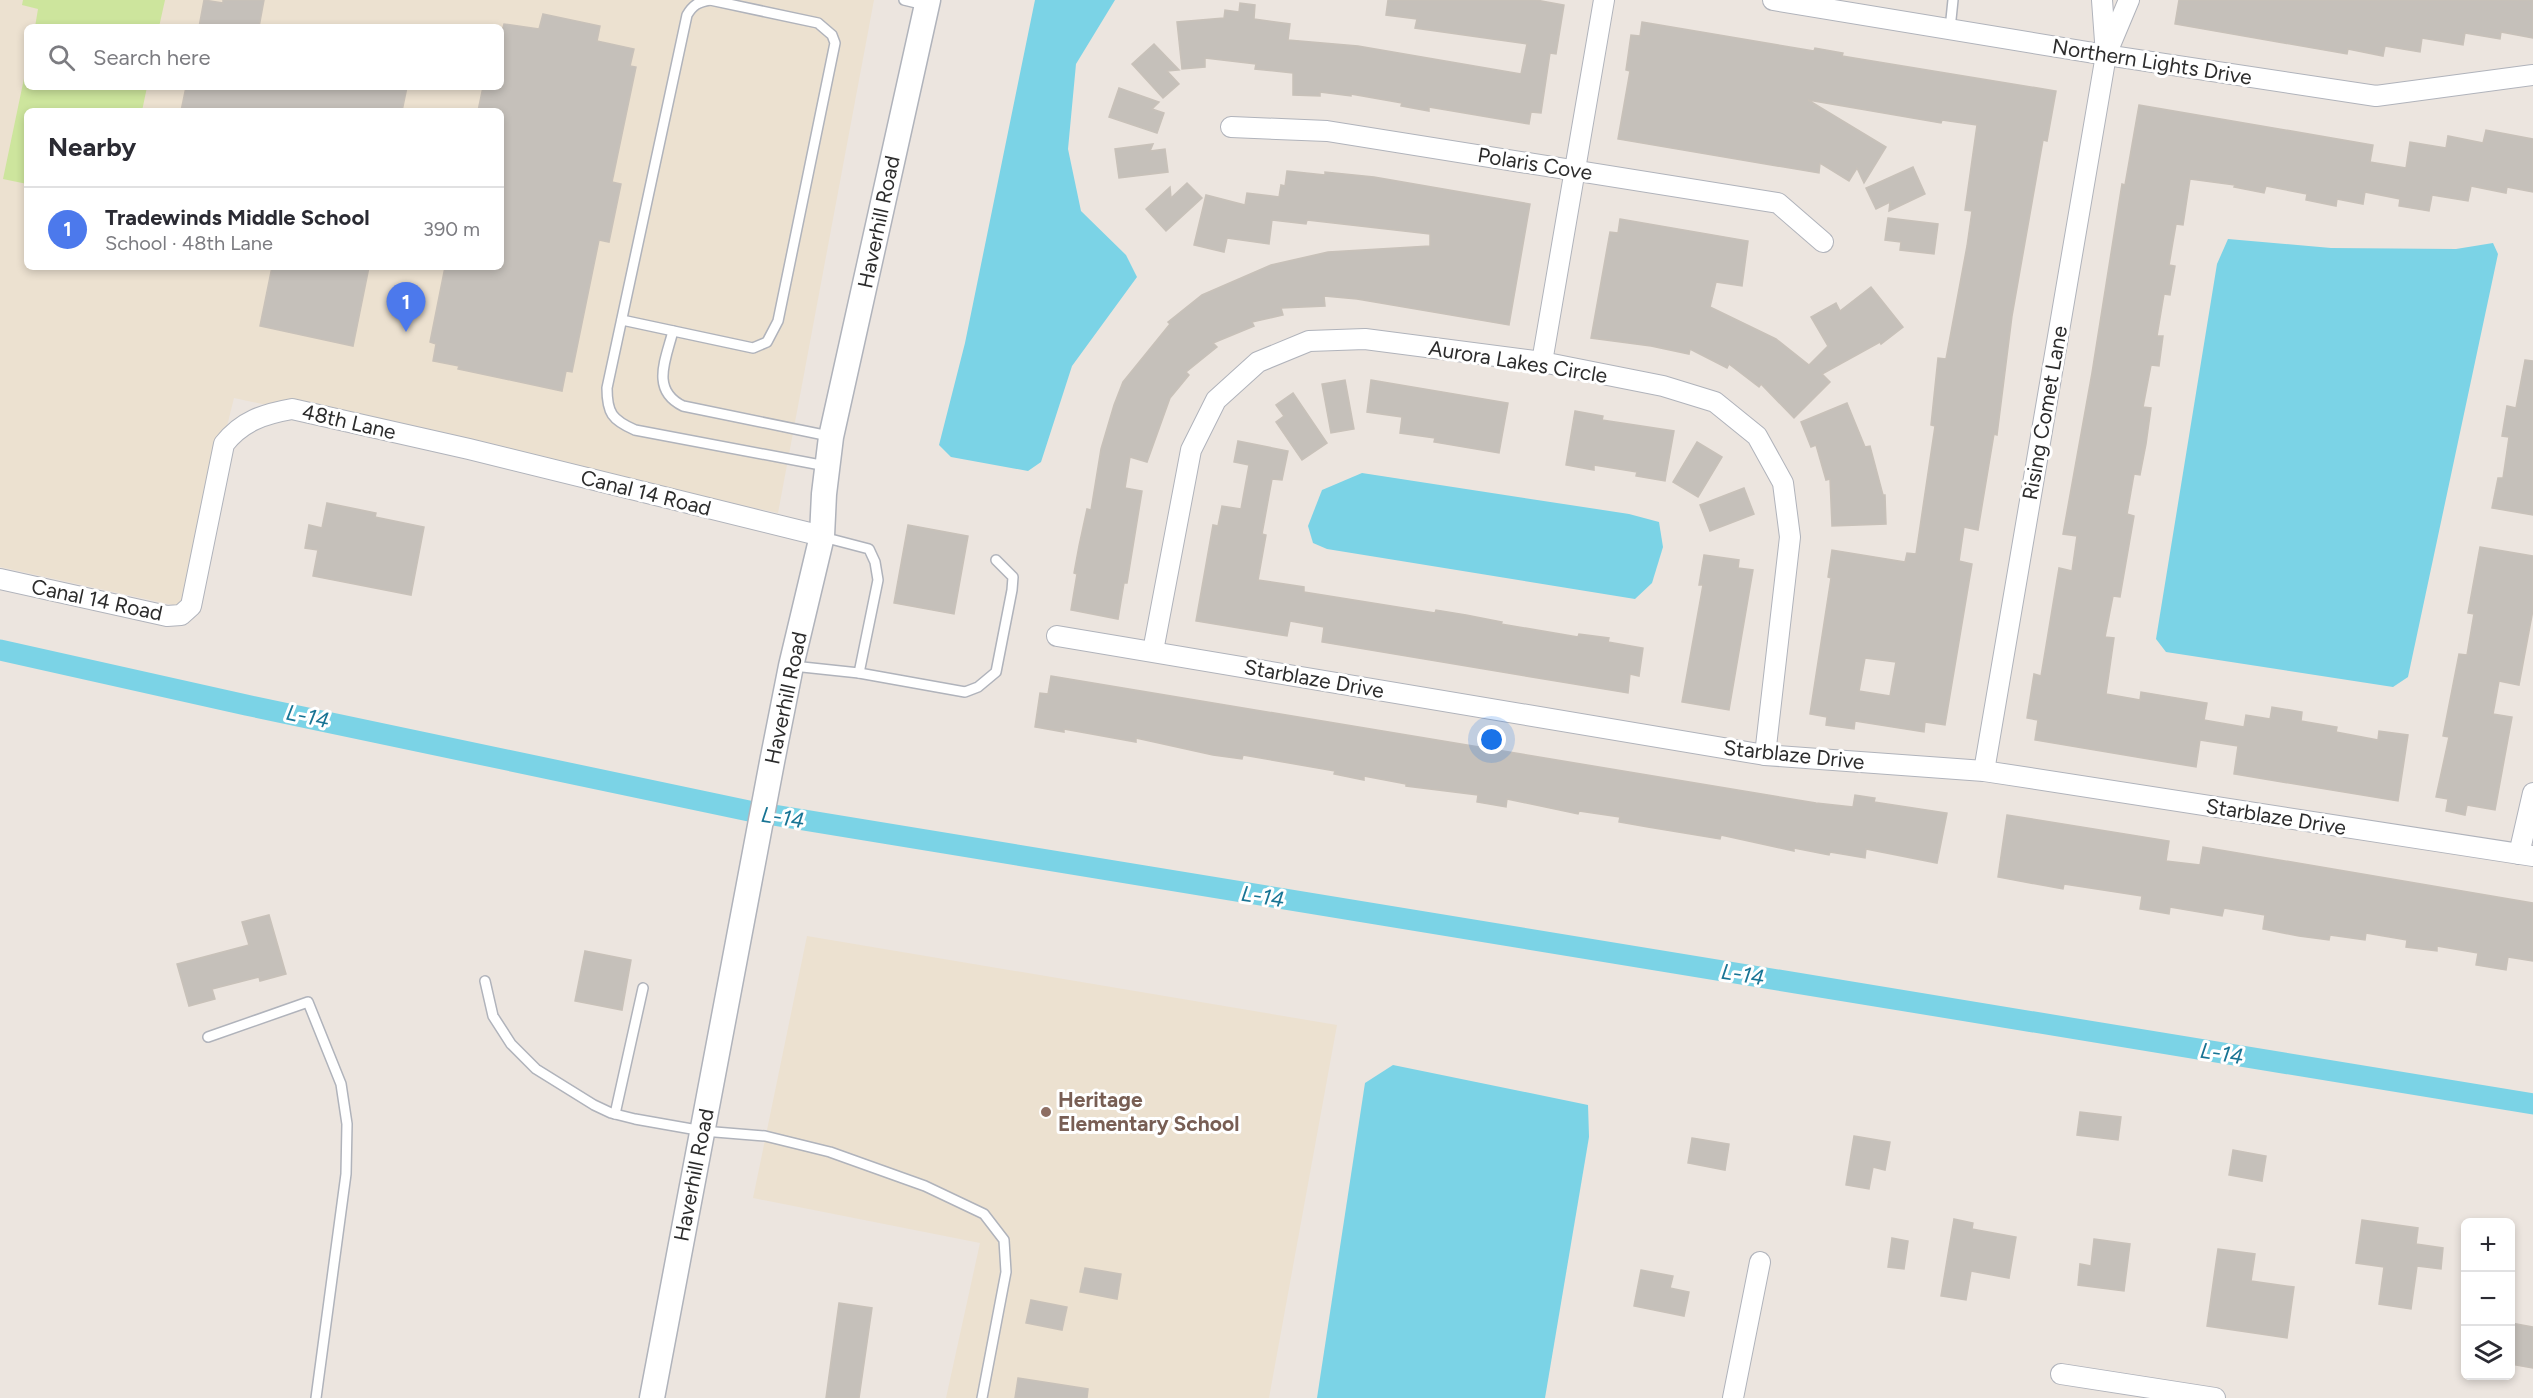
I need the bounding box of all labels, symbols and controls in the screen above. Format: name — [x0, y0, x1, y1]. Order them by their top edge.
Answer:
search box — [24, 24, 504, 90]
street label: Northern Lights Drive — [2050, 33, 2254, 90]
icon: search — [45, 41, 78, 74]
text: Search here — [93, 44, 211, 71]
text: Nearby — [48, 131, 136, 163]
street label: Polaris Cove — [1476, 142, 1594, 185]
street label: Haverhill Road — [852, 153, 905, 290]
text: Tradewinds Middle School — [105, 204, 370, 231]
text: 1 — [63, 217, 72, 241]
text: 390 m — [423, 217, 480, 241]
text: School · 48th Lane — [105, 231, 273, 255]
pin: 1 — [386, 282, 426, 332]
street label: Rising Comet Lane — [2017, 324, 2072, 502]
street label: Aurora Lakes Circle — [1427, 335, 1609, 388]
street label: 48th Lane — [300, 399, 398, 444]
street label: Canal 14 Road — [578, 464, 714, 521]
street label: Canal 14 Road — [29, 573, 165, 626]
street label: Haverhill Road — [759, 629, 812, 766]
street label: Starblaze Drive — [1242, 654, 1386, 703]
water label: L-14 — [284, 699, 332, 734]
your location — [1477, 725, 1506, 754]
street label: Starblaze Drive — [1722, 735, 1866, 774]
street label: Starblaze Drive — [2204, 793, 2348, 840]
water label: L-14 — [759, 801, 806, 834]
water label: L-14 — [1239, 880, 1286, 913]
water label: L-14 — [1719, 958, 1766, 991]
water label: L-14 — [2198, 1037, 2245, 1070]
place label: Heritage Elementary School — [1058, 1087, 1239, 1136]
marker: Heritage Elementary School — [1039, 1105, 1053, 1119]
street label: Haverhill Road — [668, 1106, 719, 1244]
map controls — [2461, 1218, 2515, 1380]
button: + — [2461, 1218, 2515, 1272]
button: − — [2461, 1272, 2515, 1326]
button: layers — [2461, 1326, 2515, 1380]

